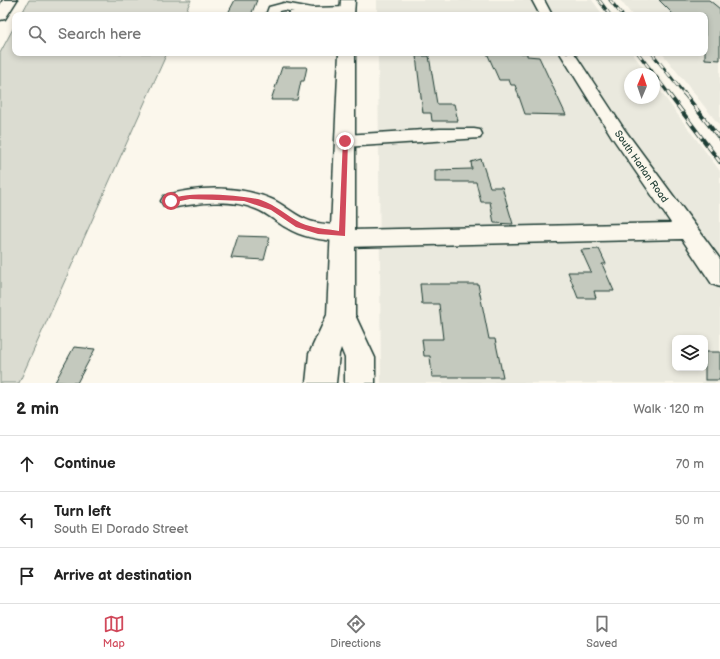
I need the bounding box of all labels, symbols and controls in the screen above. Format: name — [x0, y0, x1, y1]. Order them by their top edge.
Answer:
search box — [12, 12, 708, 56]
icon: search — [26, 23, 48, 45]
text: Search here — [58, 25, 141, 44]
north arrow — [624, 68, 660, 104]
street label: South Harlan Road — [612, 128, 671, 205]
route end — [336, 132, 354, 150]
route start — [162, 192, 180, 210]
map controls — [672, 335, 708, 371]
button: layers — [672, 335, 708, 371]
text: 2 min — [16, 399, 59, 419]
text: Walk · 120 m — [633, 401, 704, 417]
icon: ahead — [16, 453, 38, 475]
text: Continue — [54, 454, 116, 473]
text: 70 m — [676, 456, 704, 472]
text: Turn left — [54, 502, 111, 521]
icon: left — [16, 509, 38, 531]
text: 50 m — [675, 512, 704, 528]
text: South El Dorado Street — [54, 521, 188, 537]
icon: arrive — [16, 565, 38, 587]
text: Arrive at destination — [54, 566, 192, 585]
tab: Map — [103, 613, 125, 650]
tab: Directions — [330, 613, 381, 650]
tab: Saved — [586, 613, 617, 650]

